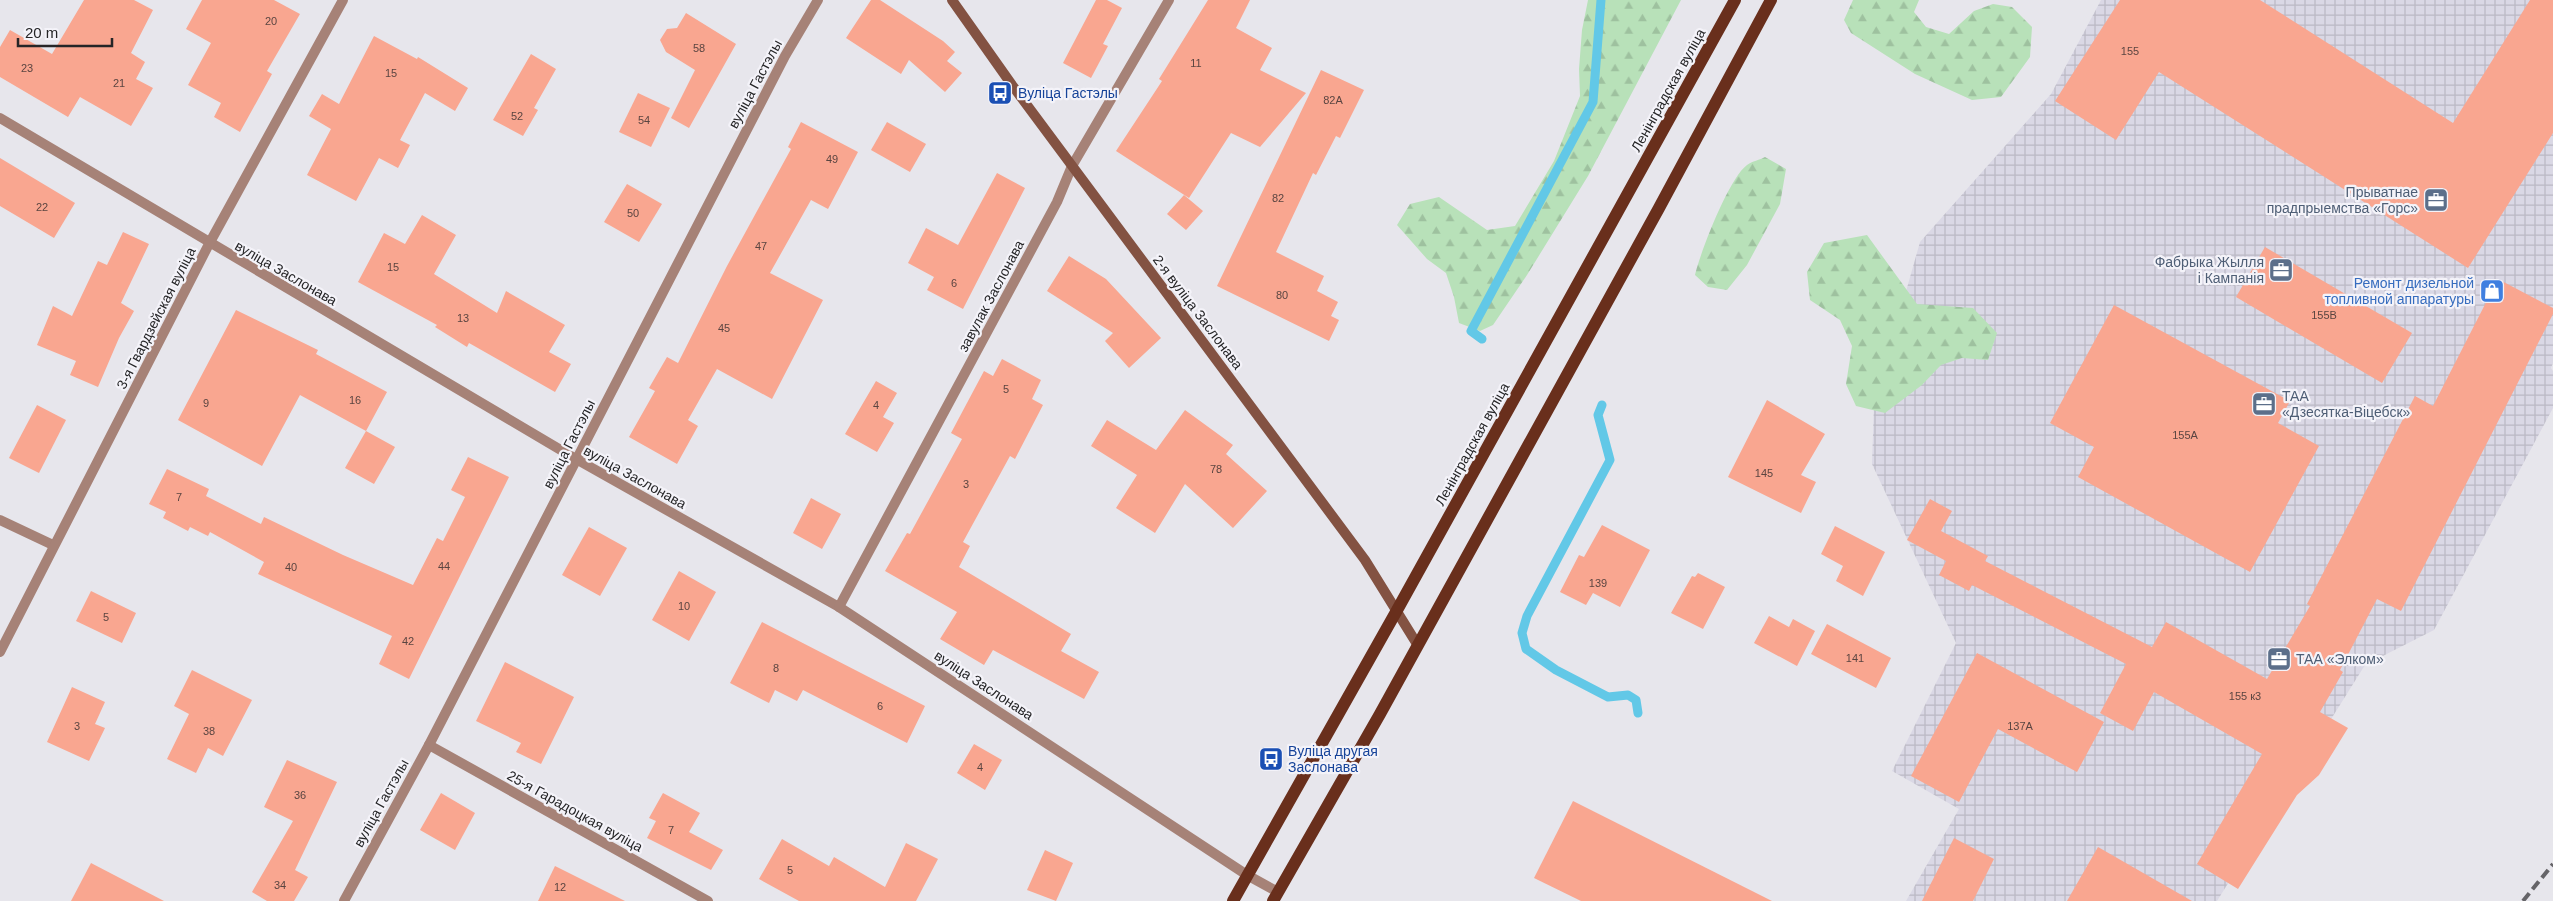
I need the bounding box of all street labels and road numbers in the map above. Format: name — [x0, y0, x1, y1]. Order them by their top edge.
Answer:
street label: Ленінградская вуліца — [1628, 26, 1709, 154]
street label: вуліца Гастэлы — [725, 37, 785, 131]
street label: вуліца Заслонава — [232, 237, 340, 309]
street label: завулак Заслонава — [955, 237, 1027, 354]
street label: 3-я Гвардзейская вуліца — [113, 244, 199, 392]
street label: 2-я вуліца Заслонава — [1150, 252, 1246, 372]
street label: Ленінградская вуліца — [1432, 380, 1513, 508]
street label: вуліца Гастэлы — [540, 397, 598, 491]
street label: вуліца Заслонава — [581, 442, 689, 512]
street label: вуліца Заслонава — [932, 647, 1037, 723]
street label: вуліца Гастэлы — [350, 756, 412, 850]
street label: 25-я Гарадоцкая вуліца — [504, 767, 646, 855]

